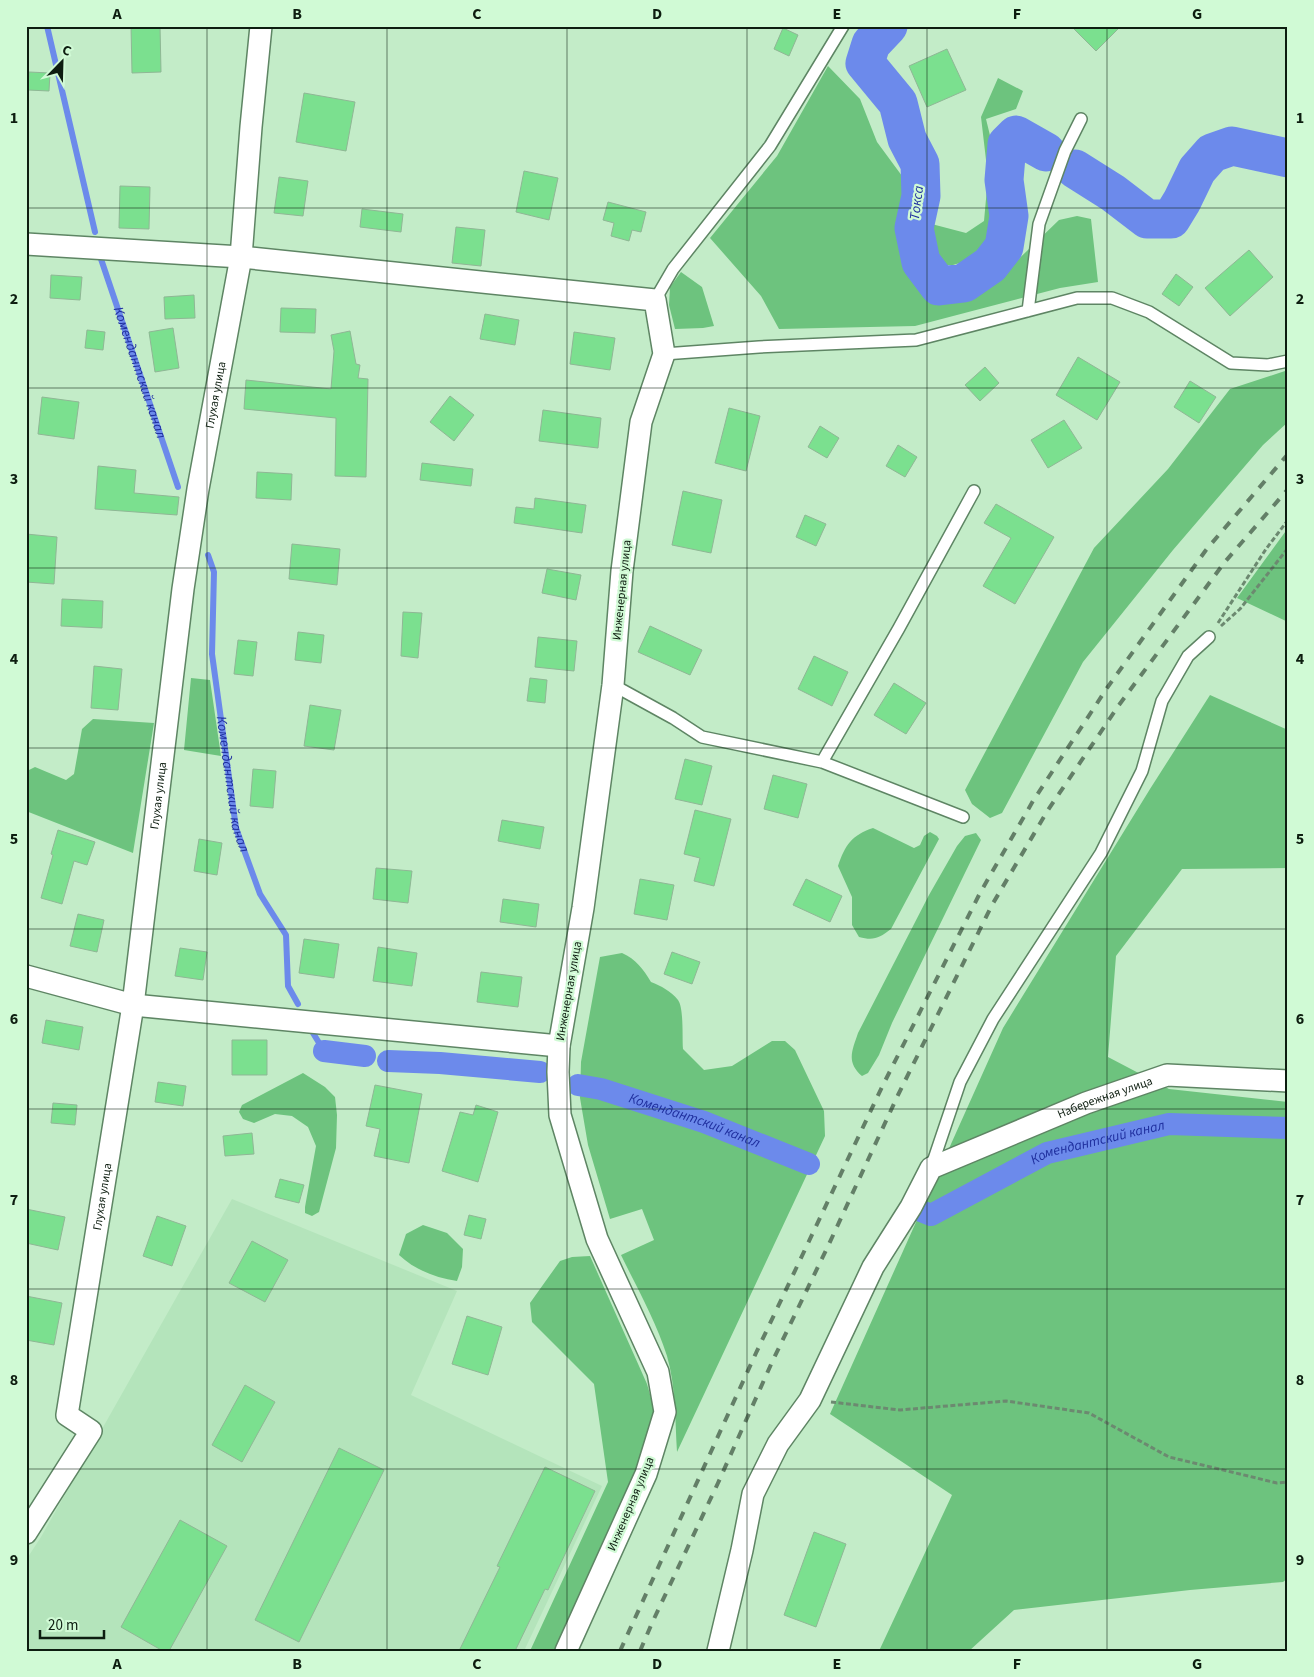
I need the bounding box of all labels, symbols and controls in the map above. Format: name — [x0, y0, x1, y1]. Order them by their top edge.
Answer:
text: A — [111, 3, 122, 25]
text: B — [292, 3, 302, 25]
text: C — [472, 3, 482, 25]
text: D — [652, 3, 662, 25]
text: E — [833, 3, 841, 25]
text: F — [1013, 3, 1021, 25]
text: G — [1192, 3, 1202, 25]
north arrow — [38, 38, 88, 88]
text: С — [59, 40, 74, 62]
text: 1 — [10, 107, 18, 129]
text: 1 — [1296, 107, 1304, 129]
water label: Токса — [905, 184, 929, 221]
text: 2 — [10, 288, 18, 310]
text: 2 — [1296, 288, 1304, 310]
water label: Комендантский канал — [108, 304, 171, 441]
street label: Глухая улица — [201, 360, 230, 430]
text: 3 — [10, 468, 18, 490]
text: 3 — [1296, 468, 1304, 490]
street label: Инженерная улица — [608, 539, 636, 641]
text: 4 — [10, 648, 19, 670]
text: 4 — [1296, 648, 1305, 670]
water label: Комендантский канал — [211, 715, 254, 855]
street label: Глухая улица — [146, 761, 171, 830]
text: 5 — [10, 828, 18, 850]
text: 5 — [1296, 828, 1304, 850]
street label: Инженерная улица — [552, 940, 586, 1042]
text: 6 — [10, 1008, 18, 1030]
text: 6 — [1296, 1008, 1304, 1030]
street label: Набережная улица — [1055, 1072, 1155, 1123]
water label: Комендантский канал — [626, 1088, 763, 1153]
water label: Комендантский канал — [1027, 1115, 1167, 1170]
street label: Глухая улица — [88, 1162, 116, 1231]
text: 7 — [10, 1189, 18, 1211]
text: 7 — [1296, 1189, 1304, 1211]
text: 8 — [10, 1369, 18, 1391]
text: 8 — [1296, 1369, 1304, 1391]
street label: Инженерная улица — [603, 1454, 659, 1554]
text: 9 — [10, 1549, 18, 1571]
text: 9 — [1296, 1549, 1304, 1571]
scale bar — [40, 1607, 104, 1639]
text: 20 m — [48, 1615, 78, 1636]
text: A — [111, 1653, 122, 1675]
text: B — [292, 1653, 302, 1675]
text: C — [472, 1653, 482, 1675]
text: D — [652, 1653, 662, 1675]
text: E — [833, 1653, 841, 1675]
text: F — [1013, 1653, 1021, 1675]
text: G — [1192, 1653, 1202, 1675]

